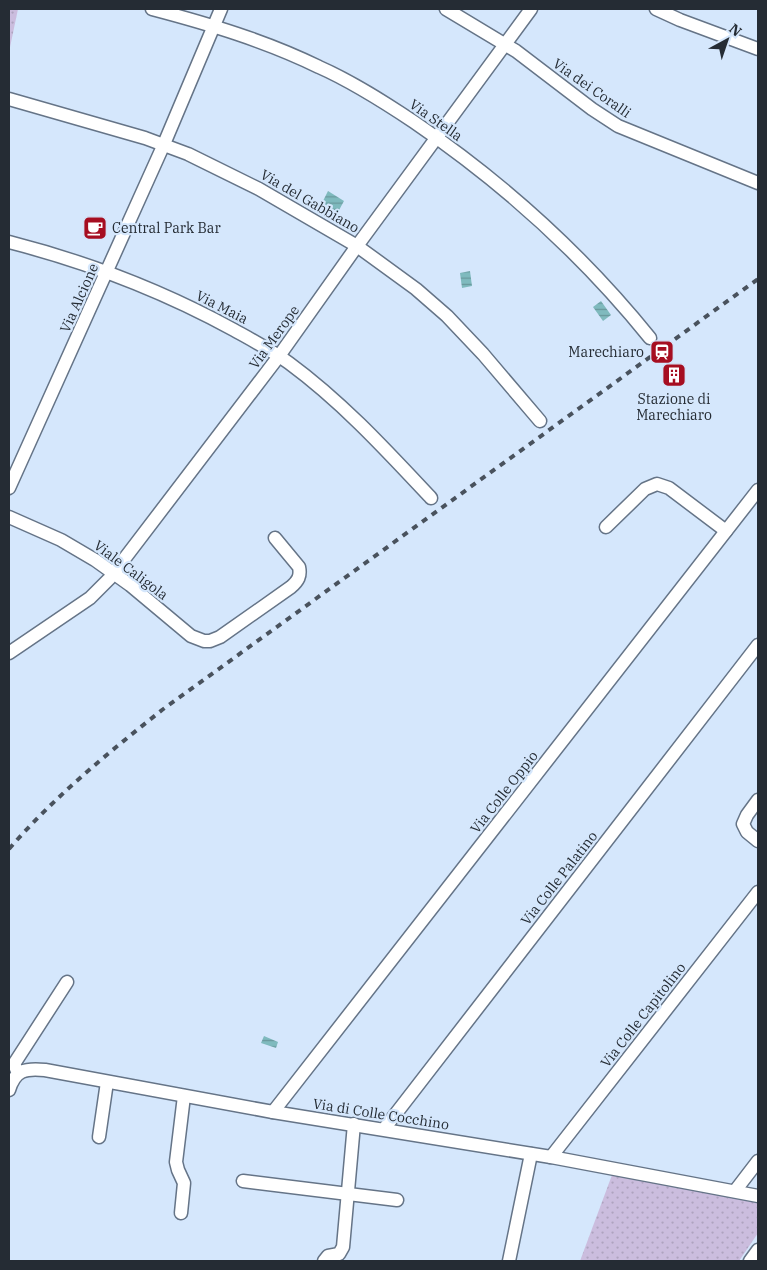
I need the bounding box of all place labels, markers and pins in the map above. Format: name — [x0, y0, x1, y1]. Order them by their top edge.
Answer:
cafe icon: Central Park Bar — [82, 215, 108, 241]
place label: Central Park Bar — [112, 219, 221, 237]
station icon: Marechiaro — [649, 339, 675, 365]
place label: Marechiaro — [568, 343, 644, 361]
building icon: Stazione di Marechiaro — [661, 362, 687, 388]
place label: Stazione di Marechiaro — [636, 390, 712, 424]

